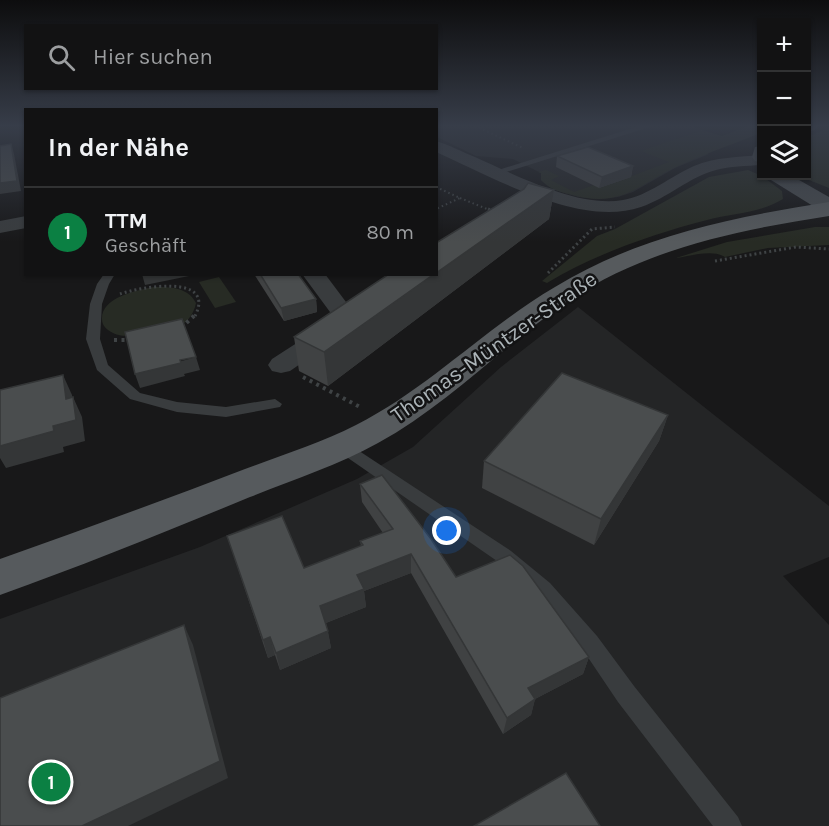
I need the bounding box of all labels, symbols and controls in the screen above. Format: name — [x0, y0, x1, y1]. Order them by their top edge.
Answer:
map controls — [757, 18, 811, 180]
button: + — [757, 18, 811, 72]
search box — [24, 24, 438, 90]
icon: search — [45, 41, 78, 74]
text: Hier suchen — [93, 44, 213, 70]
button: − — [757, 72, 811, 126]
button: layers — [757, 126, 811, 180]
text: In der Nähe — [48, 132, 189, 163]
text: TTM — [105, 208, 148, 234]
text: 1 — [64, 221, 71, 244]
text: 80 m — [366, 221, 414, 244]
text: Geschäft — [105, 234, 186, 257]
street label: Thomas-Müntzer-Straße — [386, 266, 602, 428]
your location — [432, 516, 461, 545]
pin: 1 — [32, 760, 70, 804]

